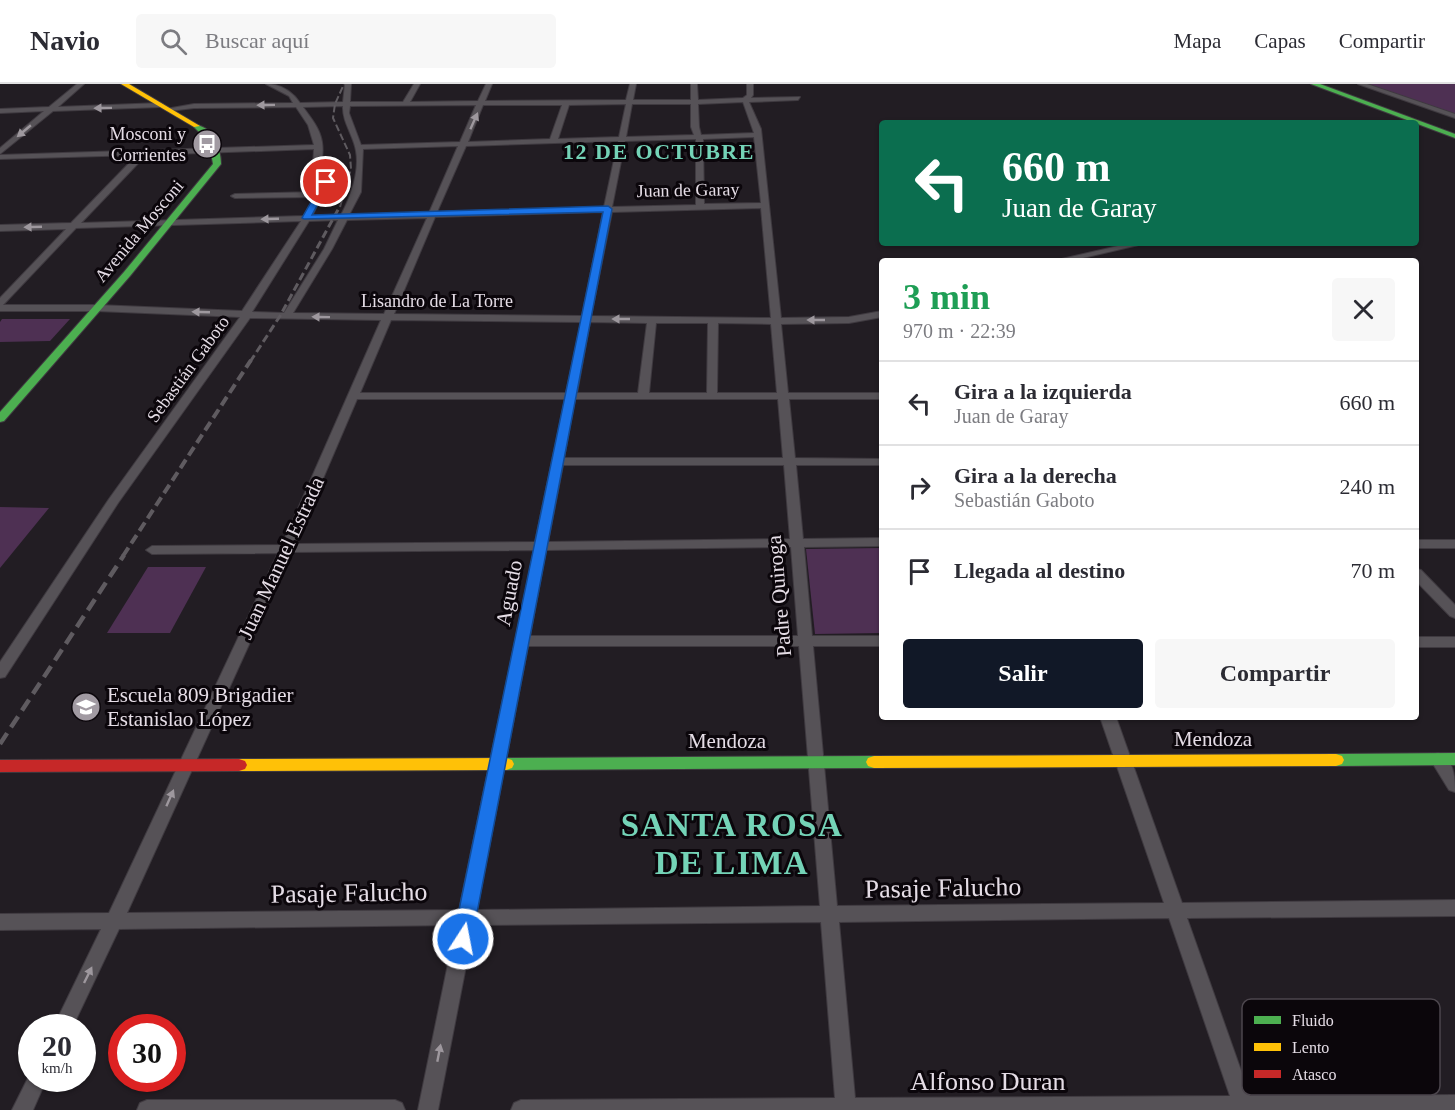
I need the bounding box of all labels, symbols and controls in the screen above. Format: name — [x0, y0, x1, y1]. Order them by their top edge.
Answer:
search box — [136, 14, 556, 68]
text: Navio — [30, 25, 100, 56]
icon: search — [157, 25, 190, 58]
text: Buscar aquí — [205, 28, 309, 53]
text: Mapa — [1174, 29, 1221, 53]
text: Capas — [1254, 29, 1306, 53]
text: Compartir — [1339, 29, 1425, 53]
one-way arrow — [256, 100, 275, 110]
one-way arrow — [93, 104, 112, 113]
one-way arrow — [469, 113, 478, 130]
one-way arrow — [17, 124, 32, 137]
place label: Mosconi y Corrientes — [110, 124, 186, 165]
bus stop icon: Mosconi y Corrientes — [191, 128, 223, 160]
district label: 12 DE OCTUBRE — [563, 139, 755, 164]
icon: left — [903, 144, 981, 222]
text: 660 m — [1002, 144, 1111, 190]
pin — [300, 156, 351, 207]
icon: arrive — [309, 165, 342, 198]
street label: Avenida Mosconi — [90, 176, 188, 286]
street label: Juan de Garay — [636, 179, 740, 201]
text: Juan de Garay — [1002, 193, 1156, 223]
one-way arrow — [261, 214, 280, 224]
one-way arrow — [24, 223, 43, 232]
text: 3 min — [903, 277, 990, 317]
button: close — [1332, 278, 1395, 341]
street label: Lisandro de La Torre — [361, 291, 513, 311]
one-way arrow — [191, 307, 210, 317]
street label: Sebastián Gaboto — [143, 312, 233, 426]
one-way arrow — [312, 312, 331, 322]
one-way arrow — [612, 314, 631, 324]
one-way arrow — [807, 315, 826, 325]
text: 970 m · 22:39 — [903, 320, 1016, 342]
text: Gira a la izquierda — [954, 379, 1132, 404]
icon: left — [903, 387, 936, 420]
text: 660 m — [1339, 390, 1395, 415]
text: Juan de Garay — [954, 405, 1068, 427]
text: Gira a la derecha — [954, 463, 1117, 488]
icon: right — [903, 471, 936, 504]
street label: Juan Manuel Estrada — [233, 473, 329, 643]
text: 240 m — [1339, 474, 1395, 499]
text: Sebastián Gaboto — [954, 489, 1095, 511]
street label: Padre Quiroga — [762, 534, 796, 658]
icon: arrive — [903, 555, 936, 588]
street label: Aguado — [491, 558, 527, 628]
text: Llegada al destino — [954, 558, 1125, 583]
text: 70 m — [1350, 558, 1395, 583]
button: Salir — [903, 639, 1143, 708]
button: Compartir — [1155, 639, 1395, 708]
place label: Escuela 809 Brigadier Estanislao López — [107, 683, 294, 731]
school or university icon: Escuela 809 Brigadier Estanislao López — [70, 691, 102, 723]
street label: Mendoza — [1174, 727, 1253, 751]
street label: Mendoza — [688, 729, 767, 753]
one-way arrow — [166, 789, 175, 807]
district label: SANTA ROSA DE LIMA — [621, 807, 843, 881]
street label: Pasaje Falucho — [864, 872, 1022, 904]
street label: Pasaje Falucho — [270, 877, 428, 909]
position arrow — [431, 907, 495, 971]
one-way arrow — [83, 966, 93, 983]
legend — [1242, 999, 1440, 1095]
text: Fluido — [1292, 1012, 1334, 1029]
speed limit sign: 30 — [108, 1014, 186, 1092]
text: 20 — [42, 1029, 72, 1062]
text: Lento — [1292, 1039, 1329, 1056]
one-way arrow — [435, 1043, 445, 1062]
text: km/h — [42, 1060, 72, 1076]
text: Atasco — [1292, 1066, 1336, 1083]
street label: Alfonso Duran — [910, 1067, 1066, 1096]

